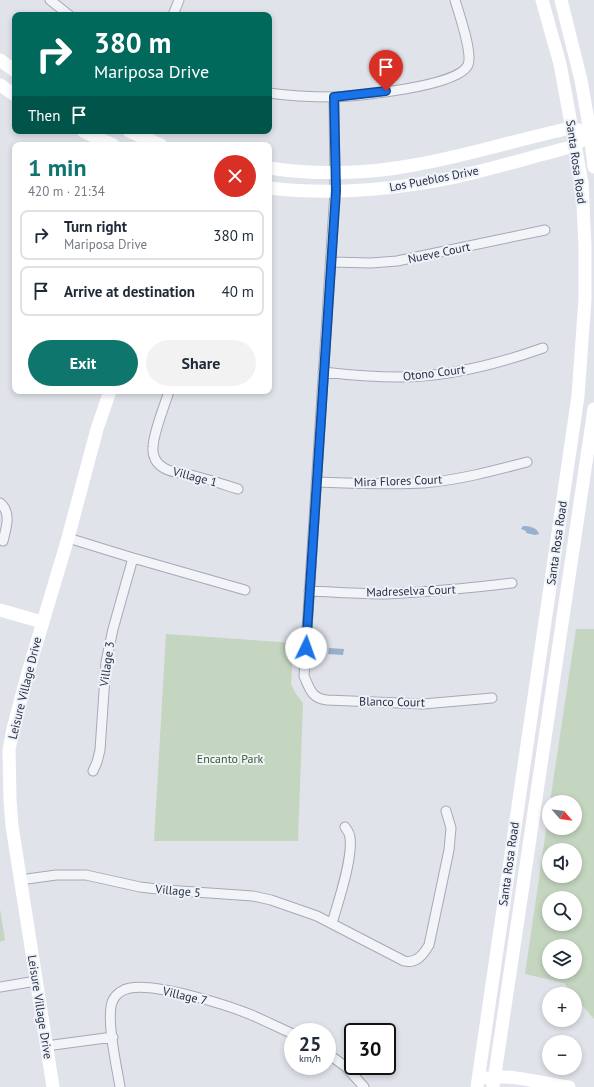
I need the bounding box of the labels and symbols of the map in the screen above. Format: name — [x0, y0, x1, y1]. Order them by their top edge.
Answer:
pin — [369, 50, 403, 91]
street label: Santa Rosa Road — [563, 119, 590, 205]
street label: Los Pueblos Drive — [388, 163, 480, 195]
street label: Nueve Court — [406, 239, 471, 266]
street label: Otono Court — [402, 361, 466, 384]
street label: Village 1 — [170, 463, 219, 490]
street label: Mira Flores Court — [354, 471, 442, 490]
street label: Santa Rosa Road — [543, 500, 570, 586]
street label: Madreselva Court — [366, 581, 456, 600]
position arrow — [285, 627, 327, 669]
street label: Leisure Village Drive — [5, 635, 44, 741]
street label: Village 3 — [96, 640, 117, 688]
street label: Blanco Court — [359, 693, 425, 710]
park label: Encanto Park — [197, 751, 264, 766]
north arrow — [542, 795, 582, 835]
street label: Santa Rosa Road — [495, 821, 522, 907]
street label: Village 5 — [154, 881, 201, 900]
street label: Leisure Village Drive — [25, 954, 56, 1060]
street label: Village 7 — [160, 983, 209, 1008]
speed limit sign: 30 — [344, 1023, 396, 1075]

